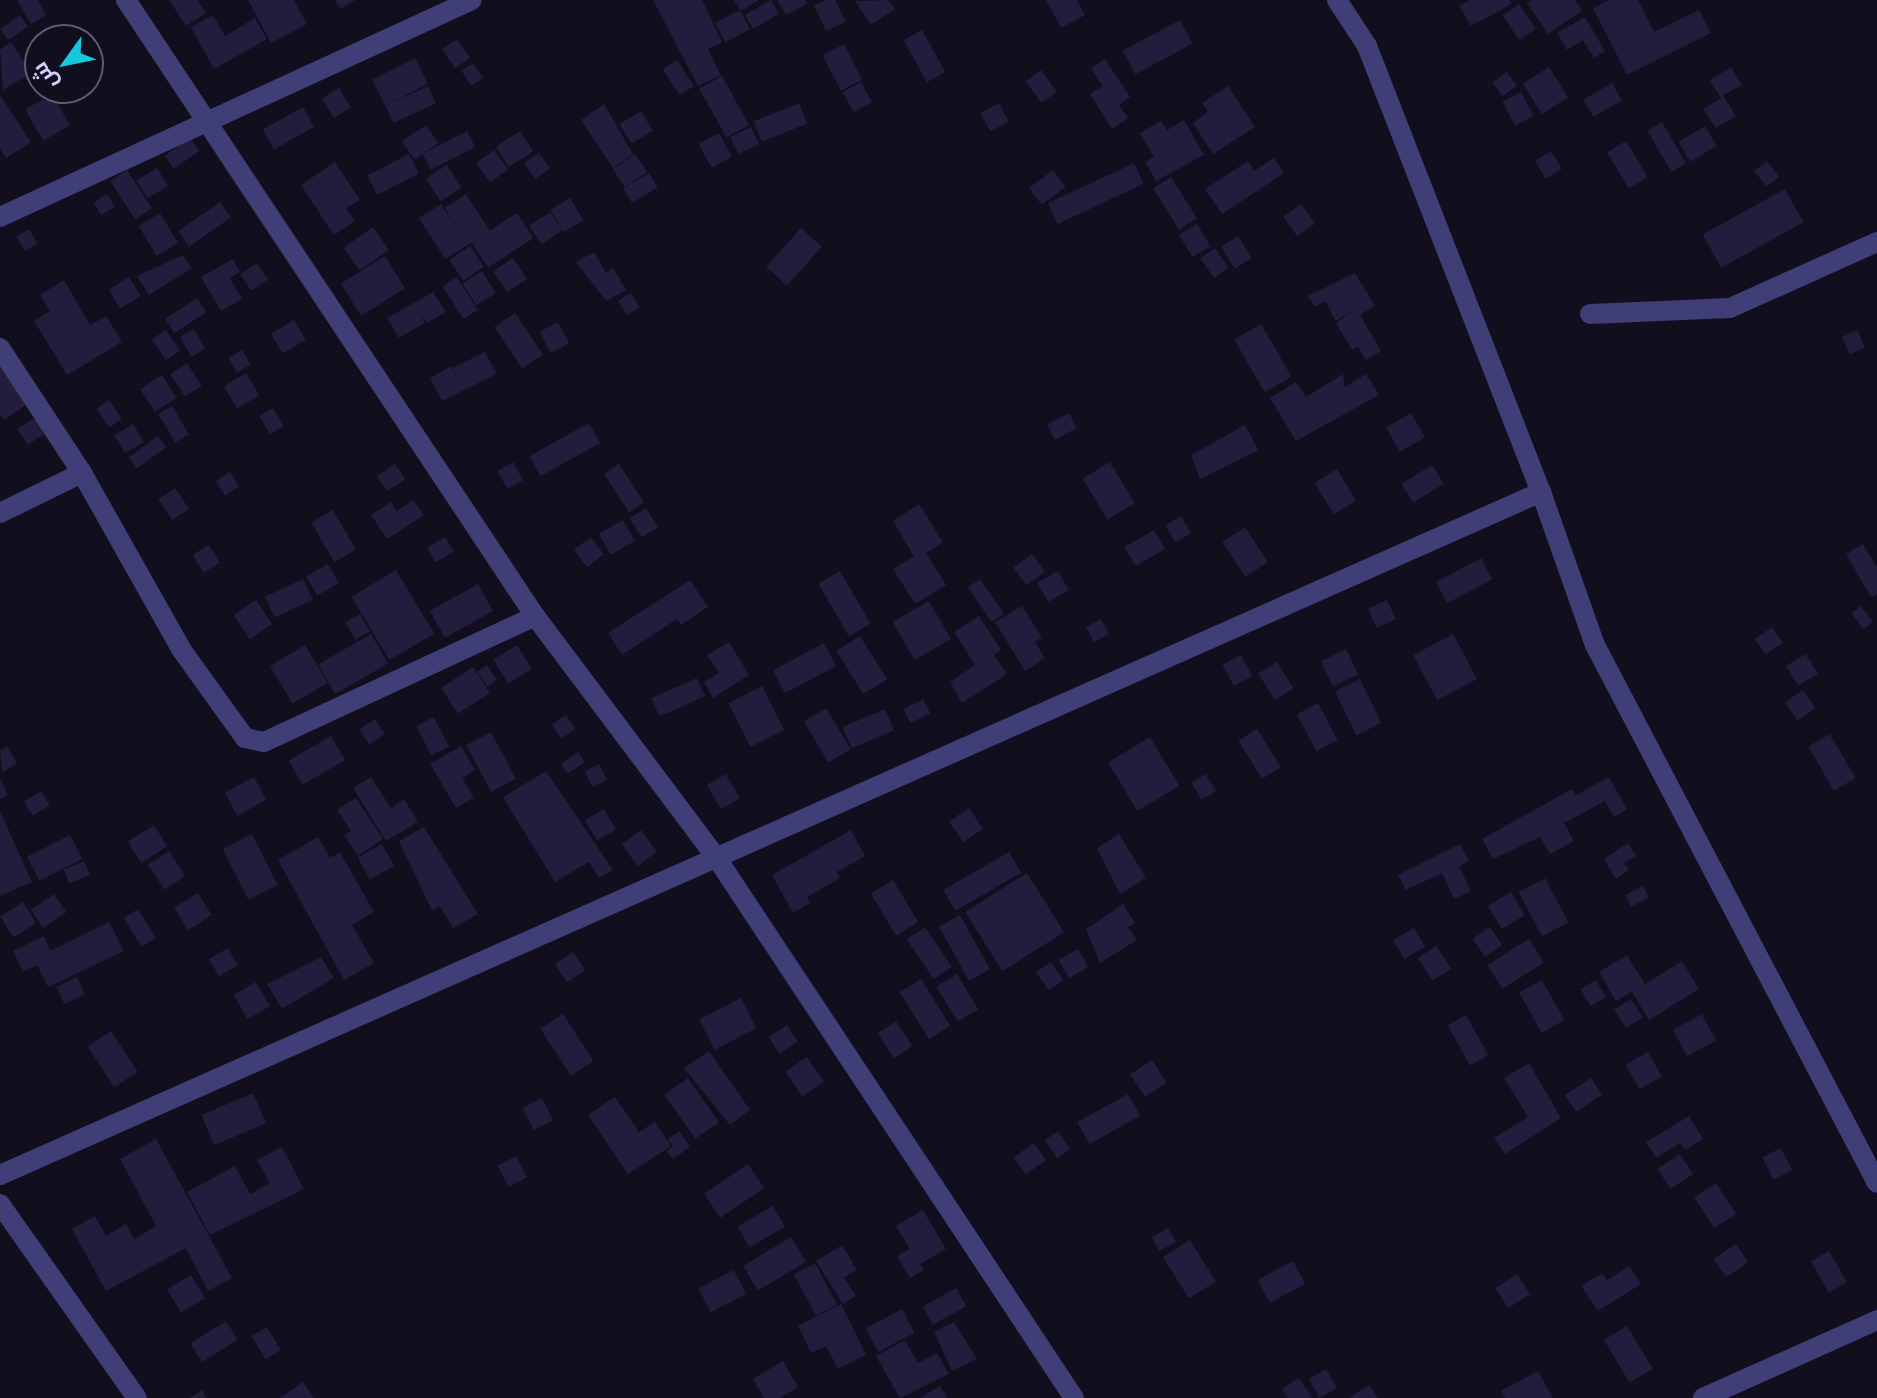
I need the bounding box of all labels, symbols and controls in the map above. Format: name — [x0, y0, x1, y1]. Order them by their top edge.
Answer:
north arrow — [24, 24, 104, 104]
text: ش — [29, 58, 62, 94]

